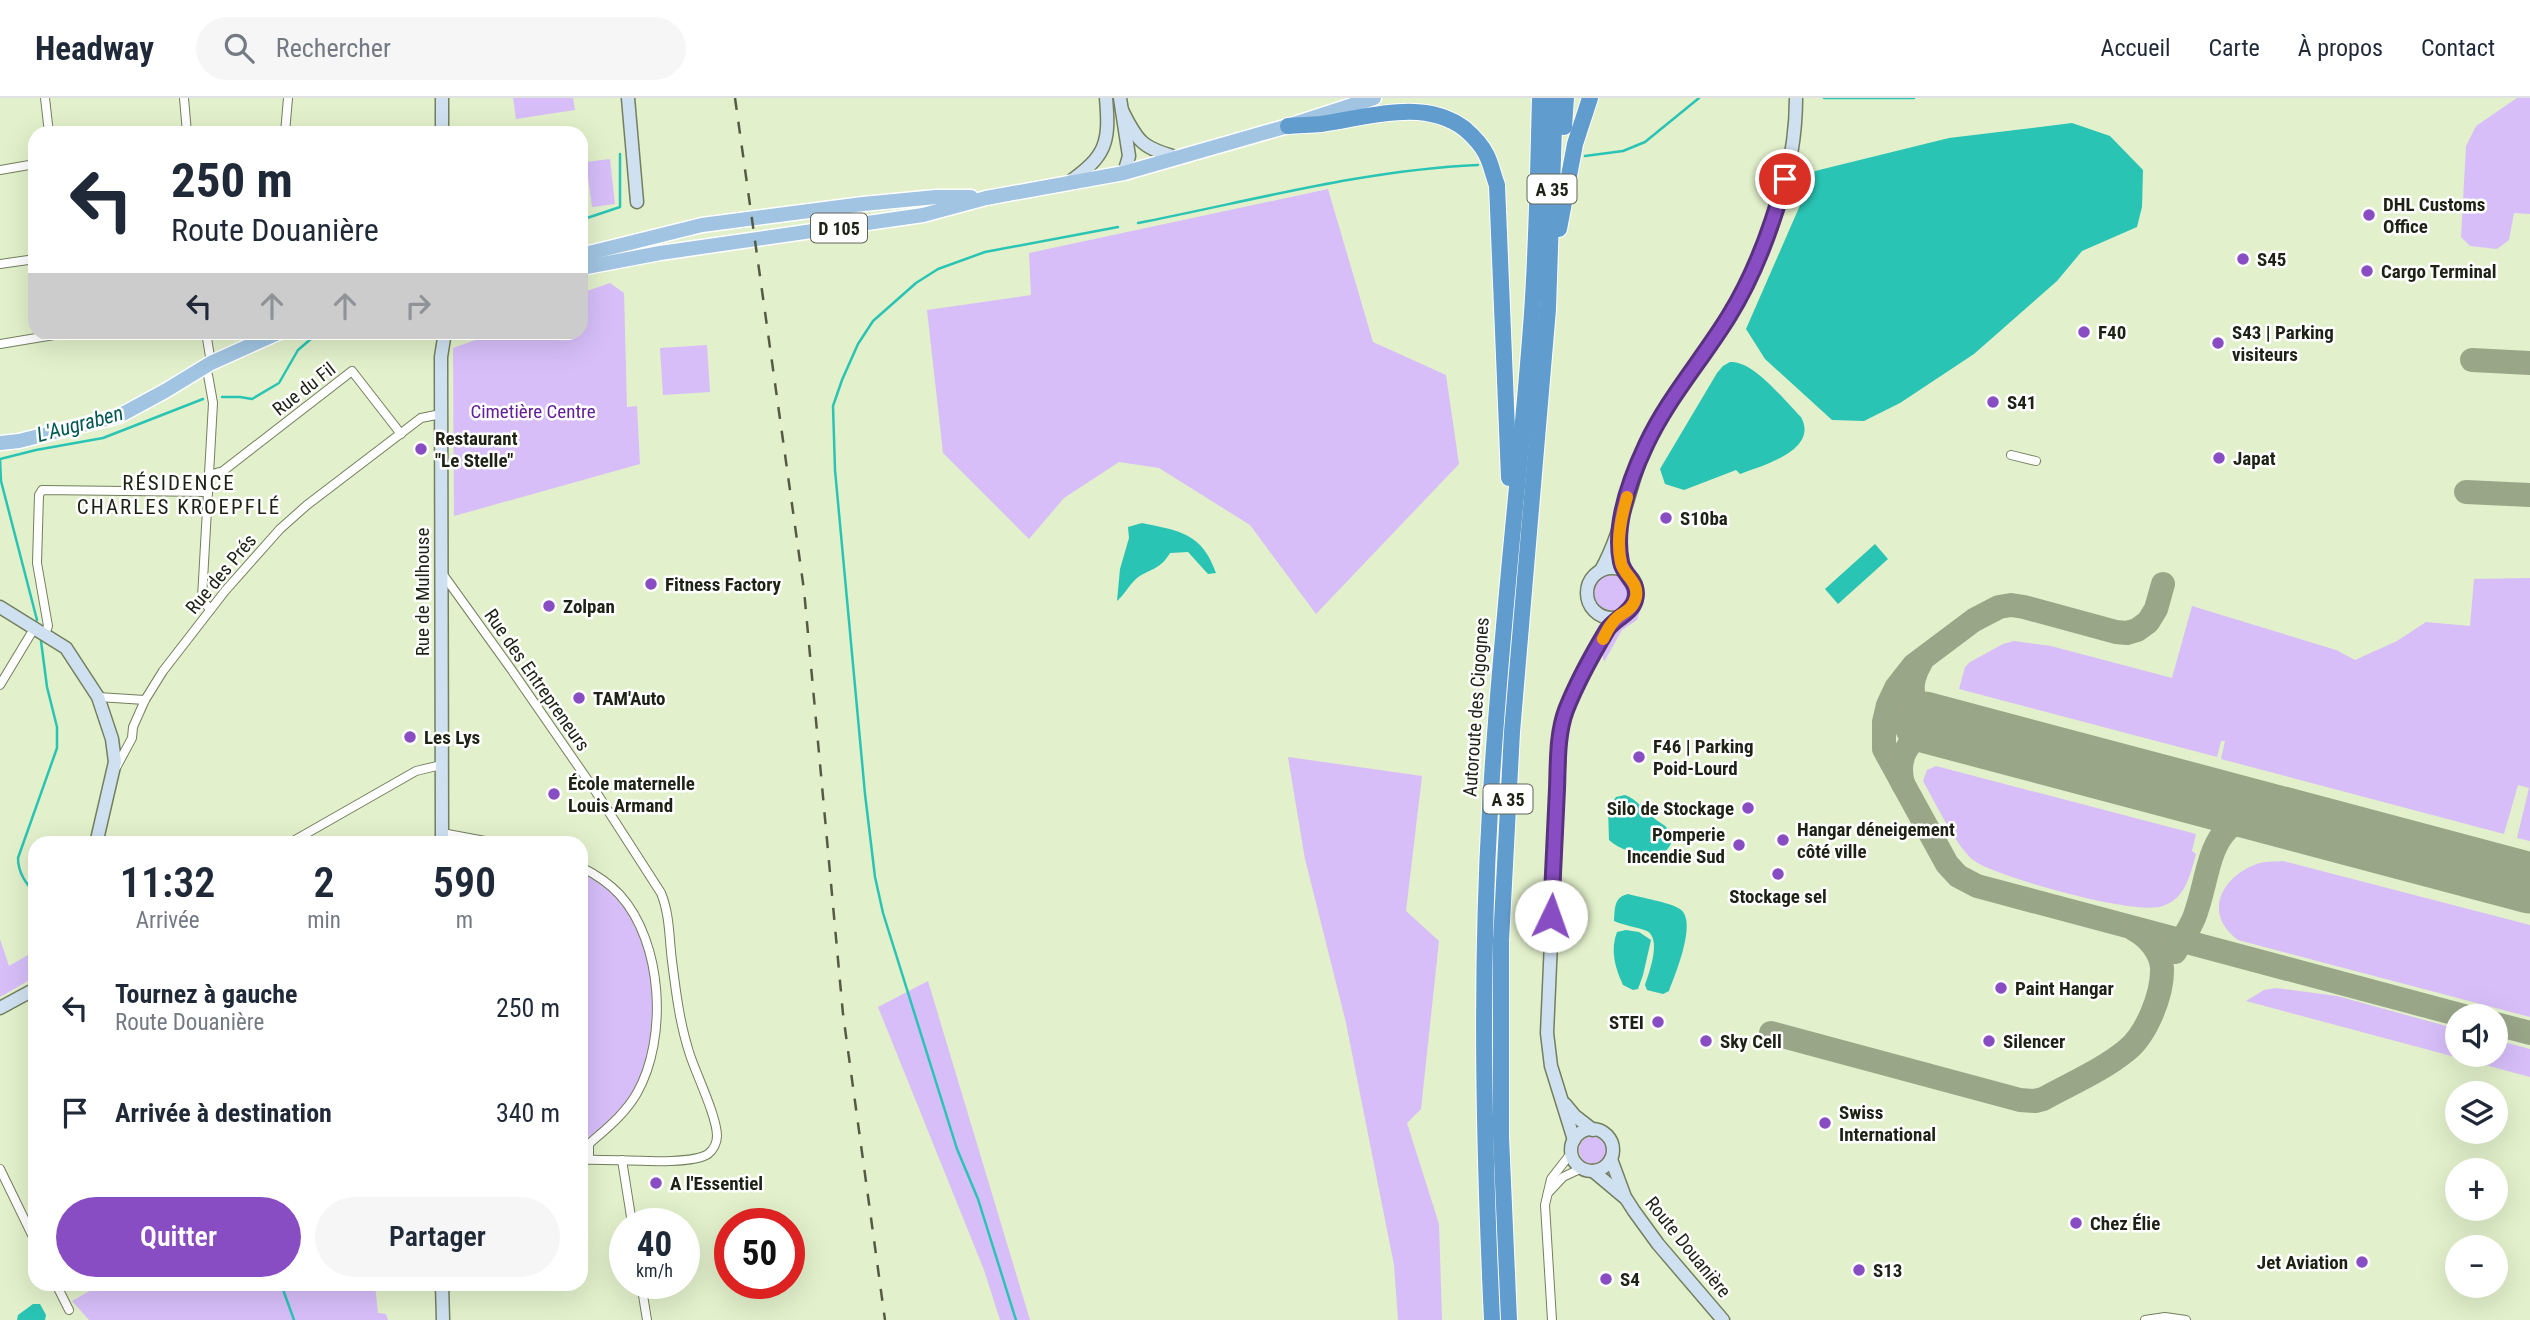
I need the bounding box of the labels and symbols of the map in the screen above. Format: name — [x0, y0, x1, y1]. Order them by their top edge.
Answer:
pin — [1755, 149, 1815, 209]
road number: A 35 — [1528, 174, 1576, 204]
place label: DHL Customs Office — [2383, 193, 2485, 238]
marker: DHL Customs Office — [2361, 207, 2377, 223]
road number: D 105 — [811, 214, 867, 243]
place label: S45 — [2257, 248, 2286, 271]
marker: S45 — [2235, 251, 2251, 267]
place label: Cargo Terminal — [2381, 260, 2497, 283]
marker: Cargo Terminal — [2359, 263, 2375, 279]
place label: F40 — [2098, 321, 2126, 344]
place label: S43 | Parking visiteurs — [2232, 321, 2334, 366]
marker: F40 — [2076, 324, 2092, 340]
marker: S43 | Parking visiteurs — [2210, 335, 2226, 351]
street label: Rue du Fil — [268, 357, 340, 421]
place label: S41 — [2007, 391, 2036, 414]
marker: S41 — [1985, 394, 2001, 410]
park label: Cimetière Centre — [470, 400, 596, 423]
water label: L'Augraben — [34, 401, 126, 447]
place label: Restaurant "Le Stelle" — [435, 427, 518, 472]
marker: Restaurant "Le Stelle" — [413, 441, 429, 457]
place label: Japat — [2233, 447, 2276, 470]
marker: Japat — [2211, 450, 2227, 466]
district label: RÉSIDENCE CHARLES KROEPFLÉ — [77, 471, 281, 519]
place label: S10ba — [1680, 507, 1728, 530]
marker: S10ba — [1658, 510, 1674, 526]
street label: Rue de Mulhouse — [411, 528, 434, 656]
street label: Rue des Prés — [181, 529, 261, 619]
place label: Fitness Factory — [665, 573, 782, 596]
marker: Fitness Factory — [643, 576, 659, 592]
place label: Zolpan — [563, 595, 615, 618]
marker: Zolpan — [541, 598, 557, 614]
street label: Rue des Entrepreneurs — [479, 604, 595, 756]
street label: Autoroute des Cigognes — [1458, 617, 1494, 797]
place label: TAM'Auto — [593, 687, 666, 710]
marker: TAM'Auto — [571, 690, 587, 706]
place label: Les Lys — [424, 726, 480, 749]
marker: Les Lys — [402, 729, 418, 745]
place label: F46 | Parking Poid-Lourd — [1653, 735, 1754, 780]
marker: F46 | Parking Poid-Lourd — [1631, 749, 1647, 765]
place label: École maternelle Louis Armand — [568, 772, 695, 817]
road number: A 35 — [1484, 784, 1532, 814]
marker: École maternelle Louis Armand — [546, 786, 562, 802]
place label: Silo de Stockage — [1607, 797, 1734, 820]
marker: Silo de Stockage — [1740, 800, 1756, 816]
place label: Hangar déneigement côté ville — [1797, 818, 1955, 863]
place label: Pomperie Incendie Sud — [1627, 823, 1725, 868]
marker: Hangar déneigement côté ville — [1775, 832, 1791, 848]
marker: Pomperie Incendie Sud — [1731, 837, 1747, 853]
marker: Stockage sel — [1770, 866, 1786, 882]
position arrow — [1514, 879, 1588, 953]
place label: Stockage sel — [1729, 885, 1827, 908]
place label: Paint Hangar — [2015, 977, 2114, 1000]
marker: Paint Hangar — [1993, 980, 2009, 996]
place label: STEI — [1609, 1011, 1644, 1034]
marker: STEI — [1650, 1014, 1666, 1030]
place label: Sky Cell — [1720, 1030, 1782, 1053]
place label: Silencer — [2003, 1030, 2065, 1053]
marker: Sky Cell — [1698, 1033, 1714, 1049]
marker: Silencer — [1981, 1033, 1997, 1049]
place label: Swiss International — [1839, 1101, 1936, 1146]
marker: Swiss International — [1817, 1115, 1833, 1131]
place label: A l'Essentiel — [670, 1172, 763, 1195]
marker: A l'Essentiel — [648, 1175, 664, 1191]
street label: Route Douanière — [1640, 1192, 1736, 1302]
speed limit sign: 50 — [714, 1208, 805, 1299]
place label: Chez Élie — [2090, 1212, 2160, 1235]
marker: Chez Élie — [2068, 1215, 2084, 1231]
place label: Jet Aviation — [2257, 1251, 2348, 1274]
marker: Jet Aviation — [2354, 1254, 2370, 1270]
place label: S13 — [1873, 1259, 1902, 1282]
marker: S13 — [1851, 1262, 1867, 1278]
place label: S4 — [1620, 1268, 1640, 1291]
marker: S4 — [1598, 1271, 1614, 1287]

